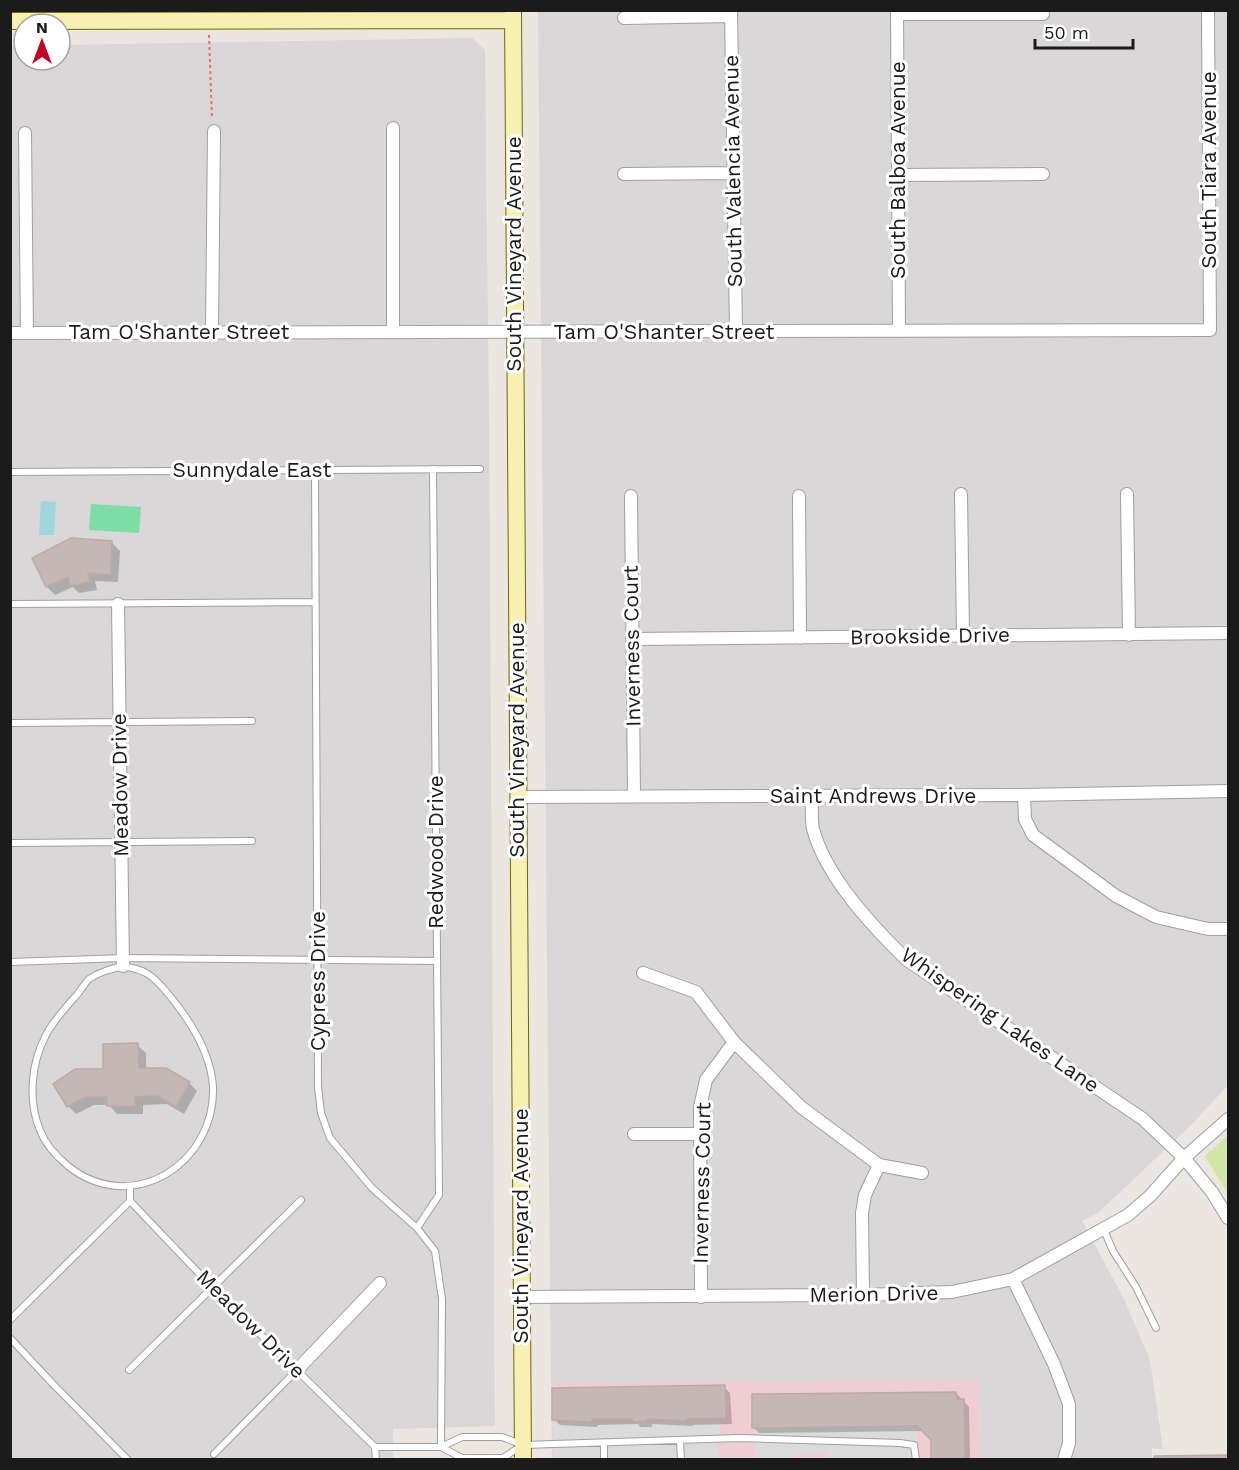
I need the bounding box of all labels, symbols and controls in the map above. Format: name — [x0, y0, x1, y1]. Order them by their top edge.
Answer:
north arrow — [12, 12, 72, 72]
scale bar — [1035, 12, 1132, 50]
text: N — [36, 18, 48, 37]
text: 50 m — [1044, 22, 1089, 43]
street label: South Valencia Avenue — [718, 55, 747, 287]
street label: South Balboa Avenue — [885, 61, 910, 279]
street label: South Tiara Avenue — [1196, 71, 1221, 269]
street label: South Vineyard Avenue — [501, 136, 526, 372]
street label: Tam O'Shanter Street — [69, 319, 290, 344]
street label: Tam O'Shanter Street — [554, 319, 775, 344]
street label: Sunnydale East — [173, 457, 332, 482]
street label: Inverness Court — [618, 565, 645, 727]
street label: South Vineyard Avenue — [504, 622, 529, 858]
street label: Brookside Drive — [850, 622, 1010, 649]
street label: Meadow Drive — [106, 713, 133, 857]
street label: Redwood Drive — [423, 775, 448, 929]
street label: Saint Andrews Drive — [770, 783, 976, 808]
street label: Cypress Drive — [305, 911, 330, 1051]
street label: Whispering Lakes Lane — [896, 942, 1104, 1098]
street label: Inverness Court — [688, 1102, 715, 1264]
street label: South Vineyard Avenue — [508, 1108, 533, 1344]
street label: Meadow Drive — [192, 1264, 311, 1383]
street label: Merion Drive — [809, 1280, 939, 1307]

